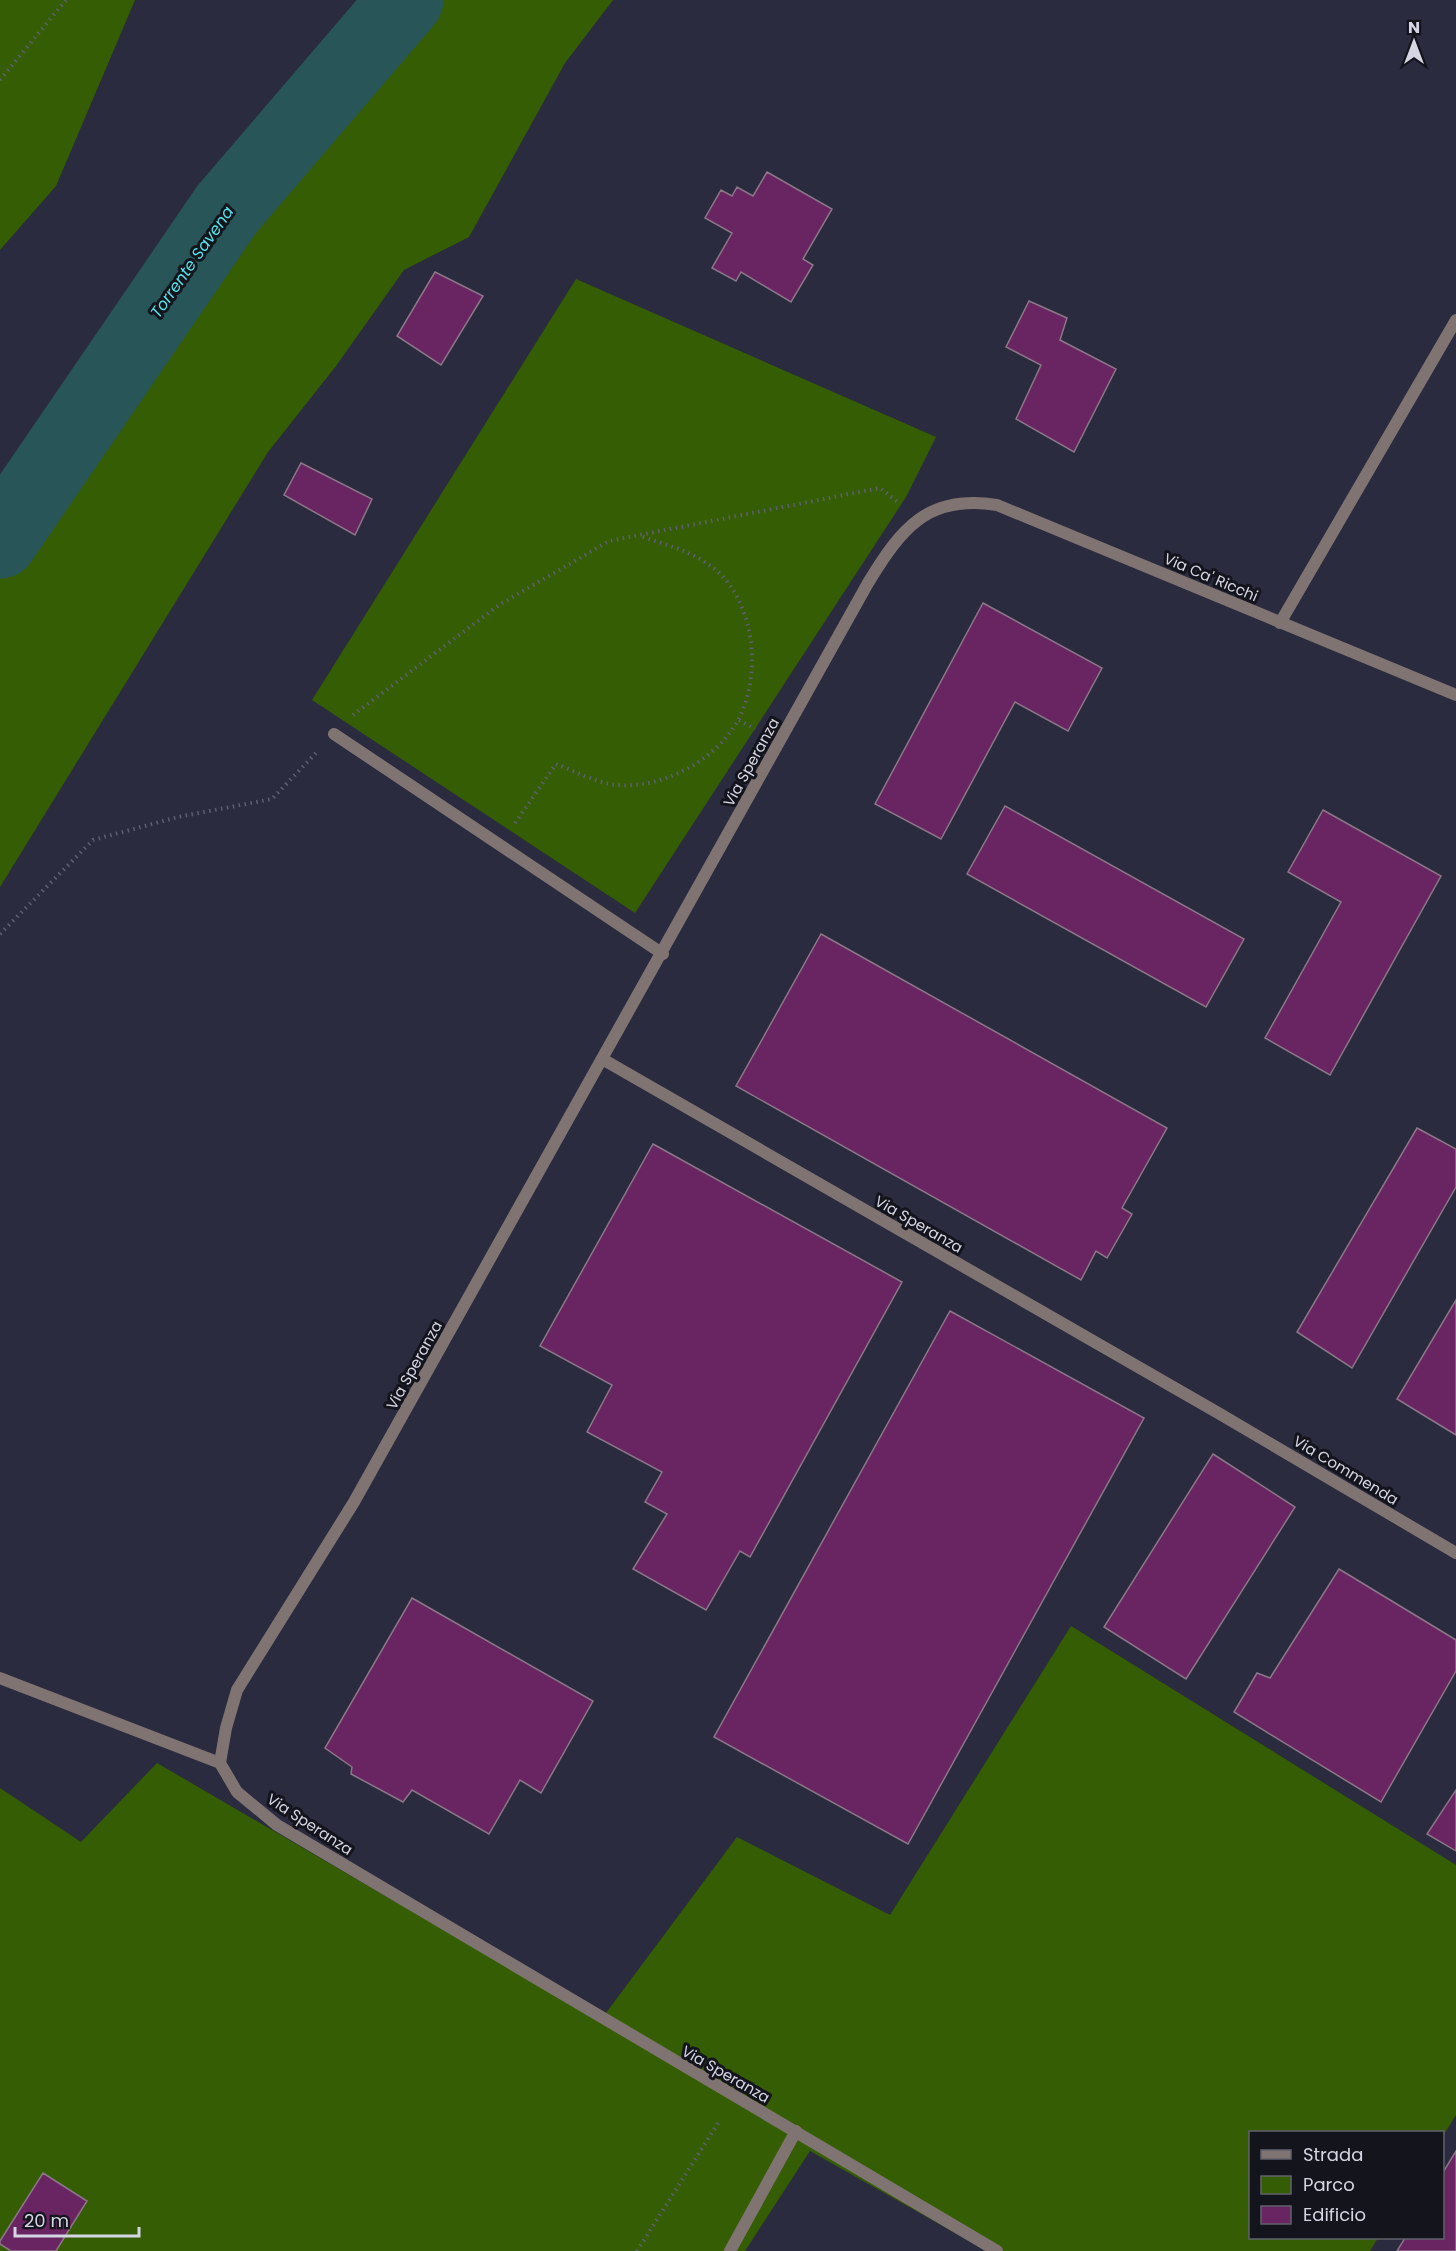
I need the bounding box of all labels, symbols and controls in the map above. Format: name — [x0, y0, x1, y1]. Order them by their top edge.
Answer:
north arrow — [1384, 12, 1444, 72]
text: N — [1408, 16, 1420, 39]
water label: Torrente Savena — [145, 201, 239, 322]
street label: Via Ca' Ricchi — [1161, 548, 1261, 606]
street label: Via Speranza — [718, 714, 784, 810]
street label: Via Speranza — [871, 1190, 967, 1258]
street label: Via Speranza — [381, 1317, 447, 1413]
street label: Via Commenda — [1289, 1430, 1403, 1510]
street label: Via Speranza — [263, 1788, 357, 1860]
street label: Via Speranza — [678, 2040, 774, 2108]
legend — [1249, 2131, 1444, 2239]
text: Strada — [1303, 2142, 1363, 2167]
text: Parco — [1303, 2172, 1355, 2197]
scale bar — [15, 2200, 140, 2238]
text: Edificio — [1303, 2202, 1366, 2227]
text: 20 m — [24, 2208, 69, 2233]

